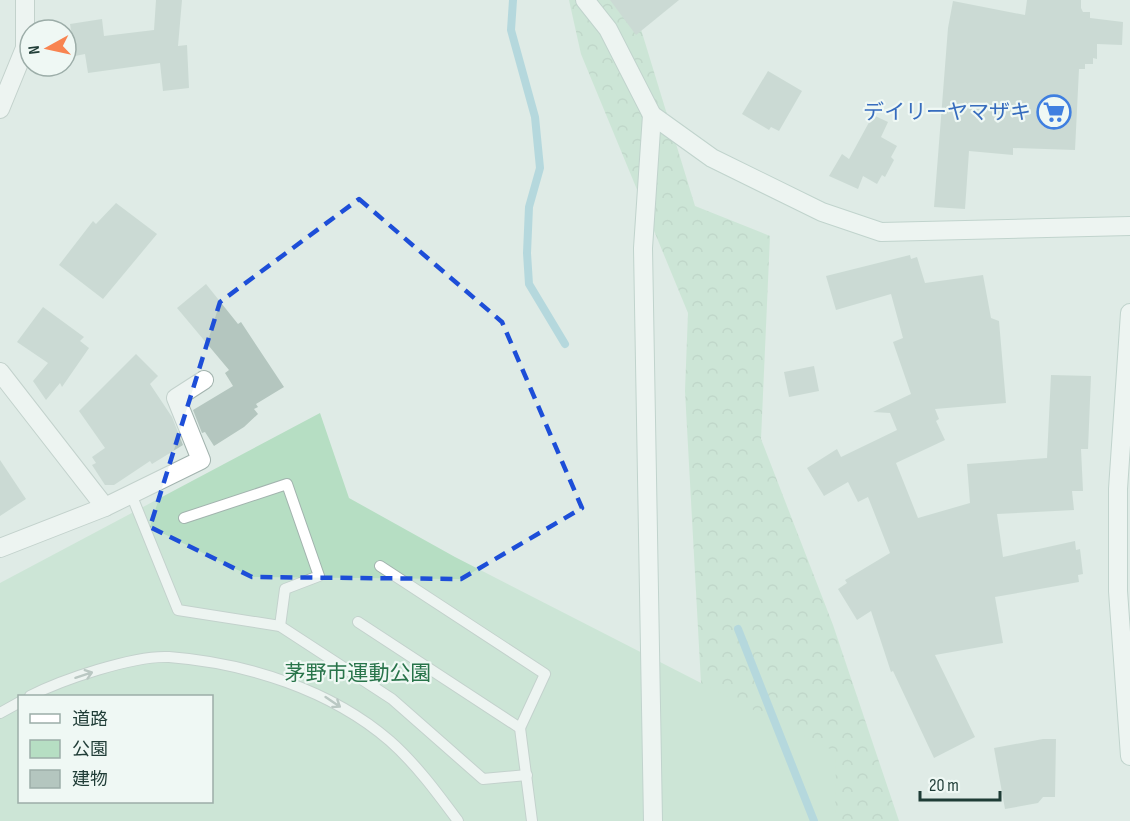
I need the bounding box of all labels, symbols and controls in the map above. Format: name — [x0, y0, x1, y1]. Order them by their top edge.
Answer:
north arrow — [18, 18, 78, 78]
text: N — [25, 44, 45, 55]
supermarket icon: デイリーヤマザキ — [1036, 94, 1072, 130]
place label: デイリーヤマザキ — [863, 100, 1031, 125]
park label: 茅野市運動公園 — [285, 661, 432, 686]
one-way arrow — [74, 669, 93, 680]
legend — [18, 695, 213, 803]
one-way arrow — [324, 696, 340, 708]
text: 道路 — [72, 709, 108, 730]
text: 公園 — [72, 739, 108, 760]
scale bar — [920, 764, 1000, 802]
text: 建物 — [72, 769, 108, 790]
text: 20 m — [929, 775, 959, 796]

